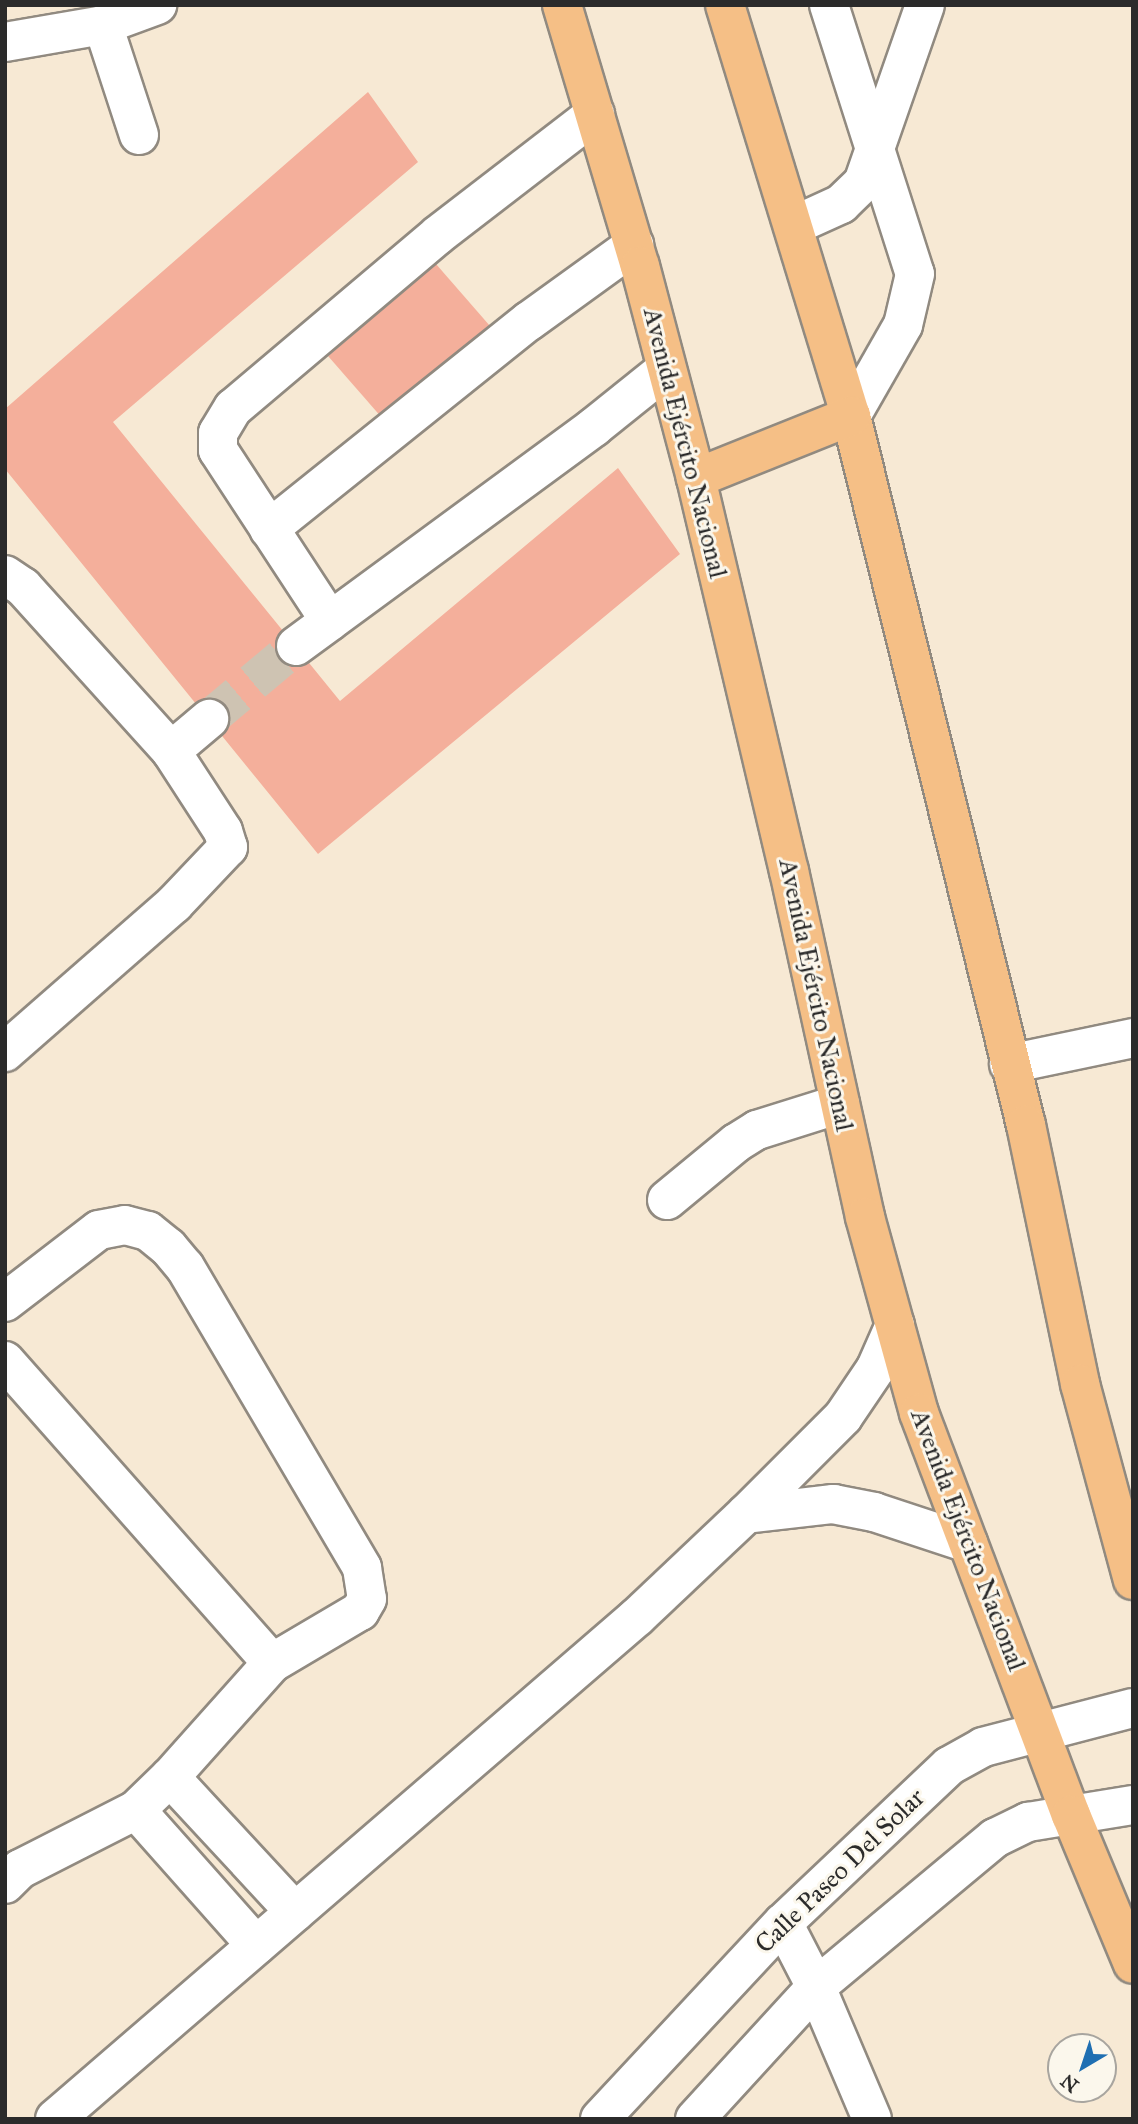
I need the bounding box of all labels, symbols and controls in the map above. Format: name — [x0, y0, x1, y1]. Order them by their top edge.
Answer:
street label: Avenida Ejército Nacional — [636, 305, 734, 581]
street label: Avenida Ejército Nacional — [772, 856, 860, 1134]
street label: Avenida Ejército Nacional — [904, 1405, 1032, 1675]
street label: Calle Paseo Del Solar — [749, 1782, 931, 1960]
north arrow — [1047, 2033, 1117, 2103]
text: N — [1056, 2069, 1083, 2097]

